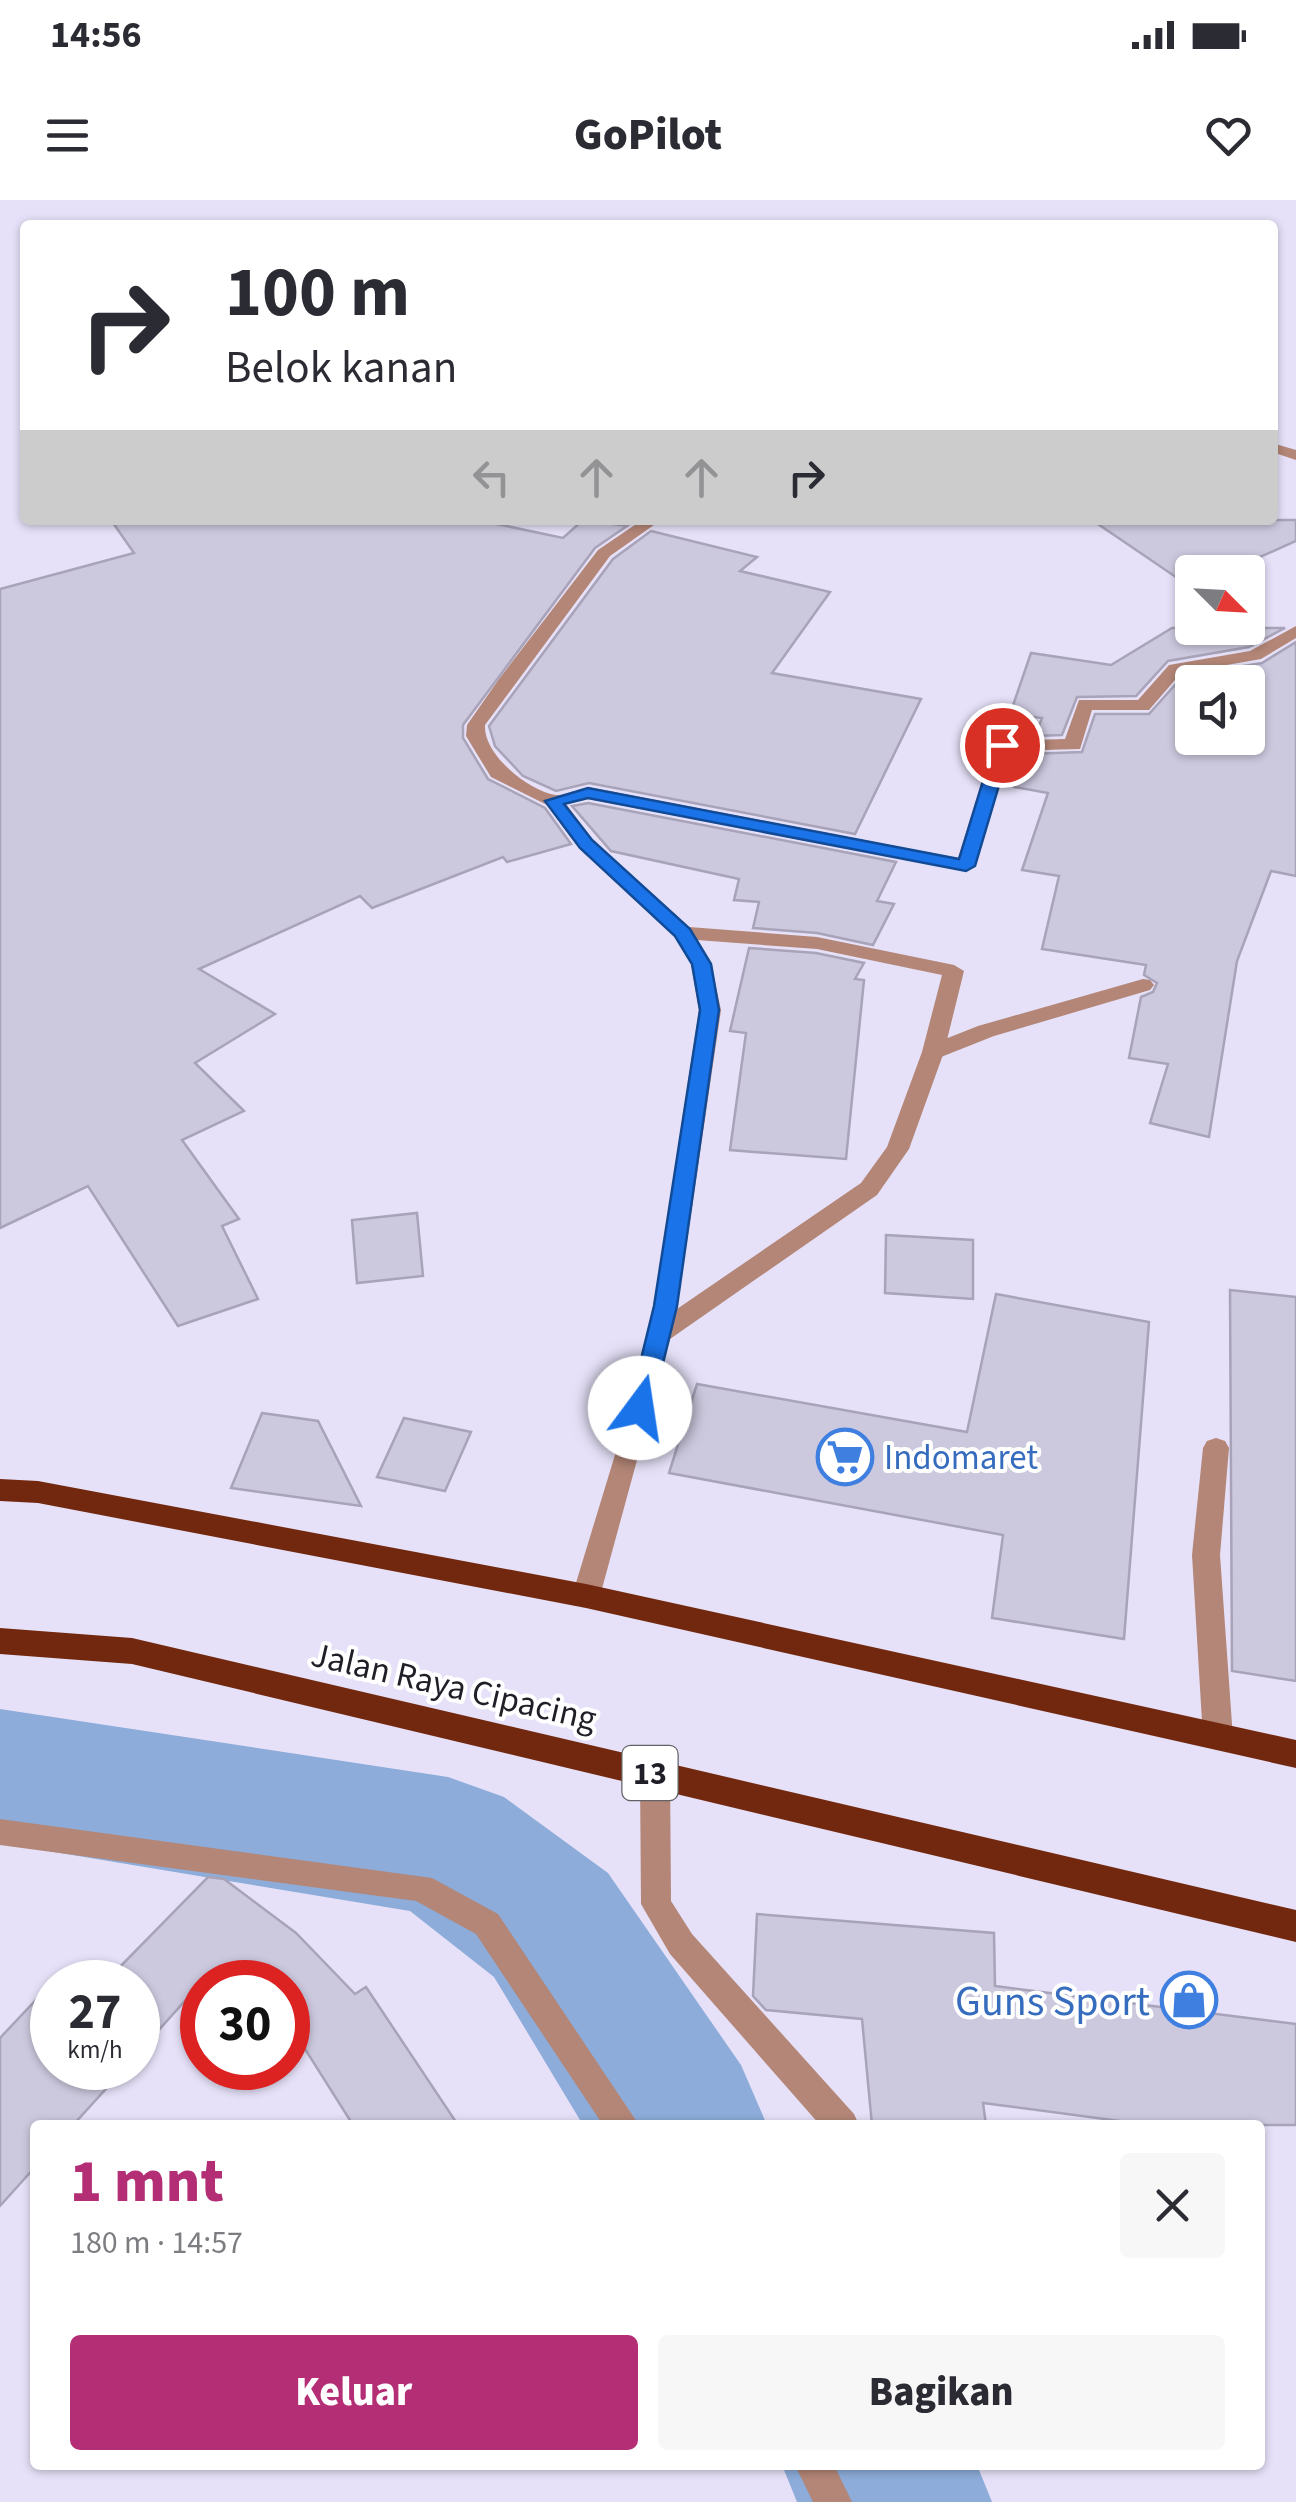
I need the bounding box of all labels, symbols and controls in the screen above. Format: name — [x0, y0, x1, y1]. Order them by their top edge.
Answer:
text: 14:56 — [50, 8, 142, 62]
text: GoPilot — [574, 103, 722, 167]
icon: menu — [40, 108, 95, 163]
icon: heart — [1201, 108, 1256, 163]
text: 100 m — [225, 243, 410, 343]
icon: right — [60, 260, 190, 390]
text: Belok kanan — [225, 336, 457, 400]
icon: left — [464, 450, 519, 505]
icon: ahead — [569, 450, 624, 505]
icon: ahead — [674, 450, 729, 505]
icon: right — [779, 450, 834, 505]
north arrow — [1175, 555, 1265, 645]
map controls — [1175, 555, 1265, 755]
button: sound — [1175, 665, 1265, 755]
pin — [960, 703, 1045, 788]
icon: arrive — [975, 718, 1030, 773]
position arrow — [588, 1356, 692, 1460]
supermarket icon: Indomaret — [815, 1427, 875, 1487]
place label: Indomaret — [884, 1433, 1038, 1483]
street label: Jalan Raya Cipacing — [306, 1630, 602, 1744]
road number: 13 — [622, 1746, 678, 1800]
speed limit sign: 30 — [180, 1960, 310, 2090]
shop icon: Guns Sport — [1159, 1970, 1219, 2030]
place label: Guns Sport — [955, 1972, 1150, 2032]
text: 27 — [69, 1977, 121, 2048]
text: km/h — [67, 2032, 123, 2068]
text: 1 mnt — [70, 2140, 224, 2225]
button: close — [1120, 2153, 1225, 2258]
text: 180 m · 14:57 — [70, 2220, 243, 2266]
button: Keluar — [70, 2335, 638, 2450]
button: Bagikan — [658, 2335, 1225, 2450]

